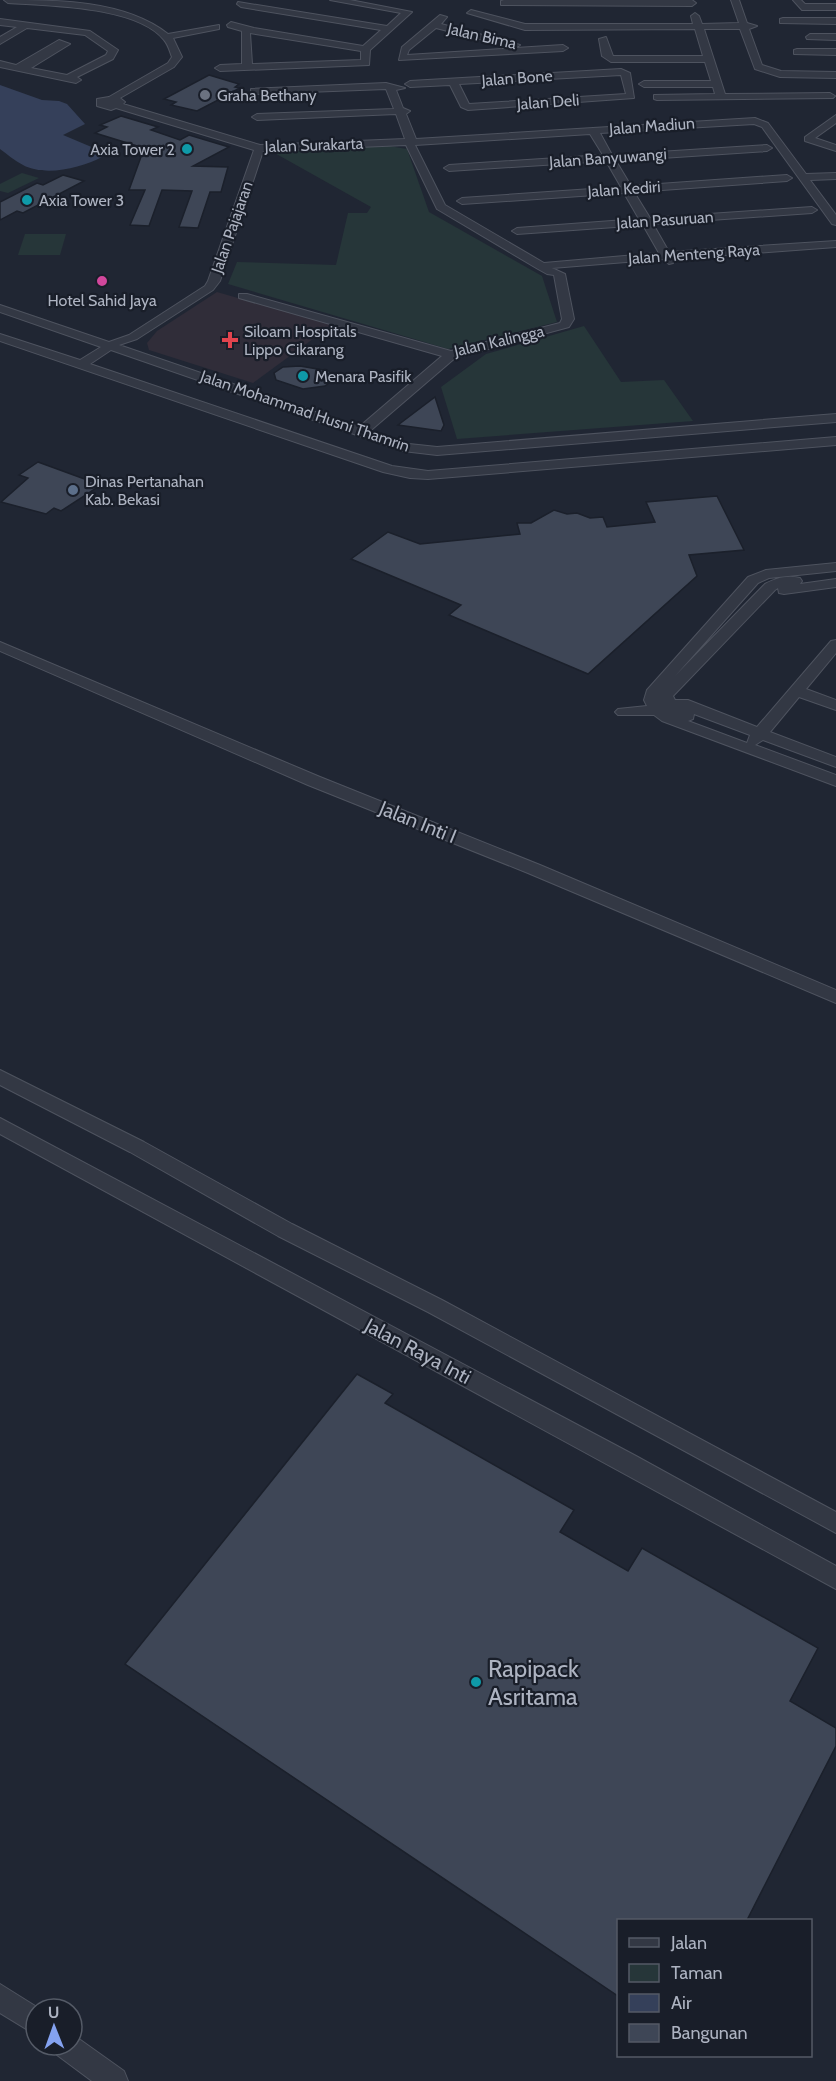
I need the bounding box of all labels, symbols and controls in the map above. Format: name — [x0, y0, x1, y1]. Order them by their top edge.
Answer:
street label: Jalan Bima — [445, 19, 519, 53]
street label: Jalan Bone — [480, 66, 553, 90]
place label: Graha Bethany — [217, 86, 317, 105]
marker: Graha Bethany — [198, 88, 212, 102]
street label: Jalan Deli — [515, 90, 580, 114]
street label: Jalan Madiun — [608, 114, 695, 139]
street label: Jalan Surakarta — [263, 134, 364, 156]
place label: Axia Tower 2 — [90, 140, 175, 159]
marker: Axia Tower 2 — [180, 142, 194, 156]
street label: Jalan Banyuwangi — [548, 144, 667, 172]
street label: Jalan Kediri — [586, 177, 661, 201]
street label: Jalan Pajajaran — [207, 179, 257, 276]
place label: Axia Tower 3 — [39, 191, 124, 210]
marker: Axia Tower 3 — [20, 193, 34, 207]
street label: Jalan Pasuruan — [615, 207, 714, 233]
street label: Jalan Menteng Raya — [626, 240, 761, 268]
marker: Hotel Sahid Jaya — [95, 274, 109, 288]
place label: Hotel Sahid Jaya — [47, 291, 157, 310]
street label: Jalan Kalingga — [451, 321, 546, 361]
place label: Siloam Hospitals Lippo Cikarang — [244, 322, 357, 359]
marker: Siloam Hospitals Lippo Cikarang — [221, 331, 239, 349]
street label: Jalan Mohammad Husni Thamrin — [197, 366, 412, 456]
place label: Menara Pasifik — [315, 367, 412, 386]
marker: Menara Pasifik — [296, 369, 310, 383]
place label: Dinas Pertanahan Kab. Bekasi — [85, 472, 204, 509]
marker: Dinas Pertanahan Kab. Bekasi — [66, 483, 80, 497]
street label: Jalan Inti I — [375, 795, 460, 848]
street label: Jalan Raya Inti — [360, 1313, 475, 1389]
place label: Rapipack Asritama — [488, 1654, 579, 1711]
marker: Rapipack Asritama — [469, 1675, 483, 1689]
legend — [617, 1919, 812, 2057]
text: Jalan — [670, 1932, 707, 1954]
text: Taman — [671, 1962, 723, 1984]
text: Air — [671, 1992, 692, 2014]
north arrow — [24, 1997, 84, 2057]
text: U — [48, 2003, 60, 2022]
text: Bangunan — [671, 2022, 748, 2044]

